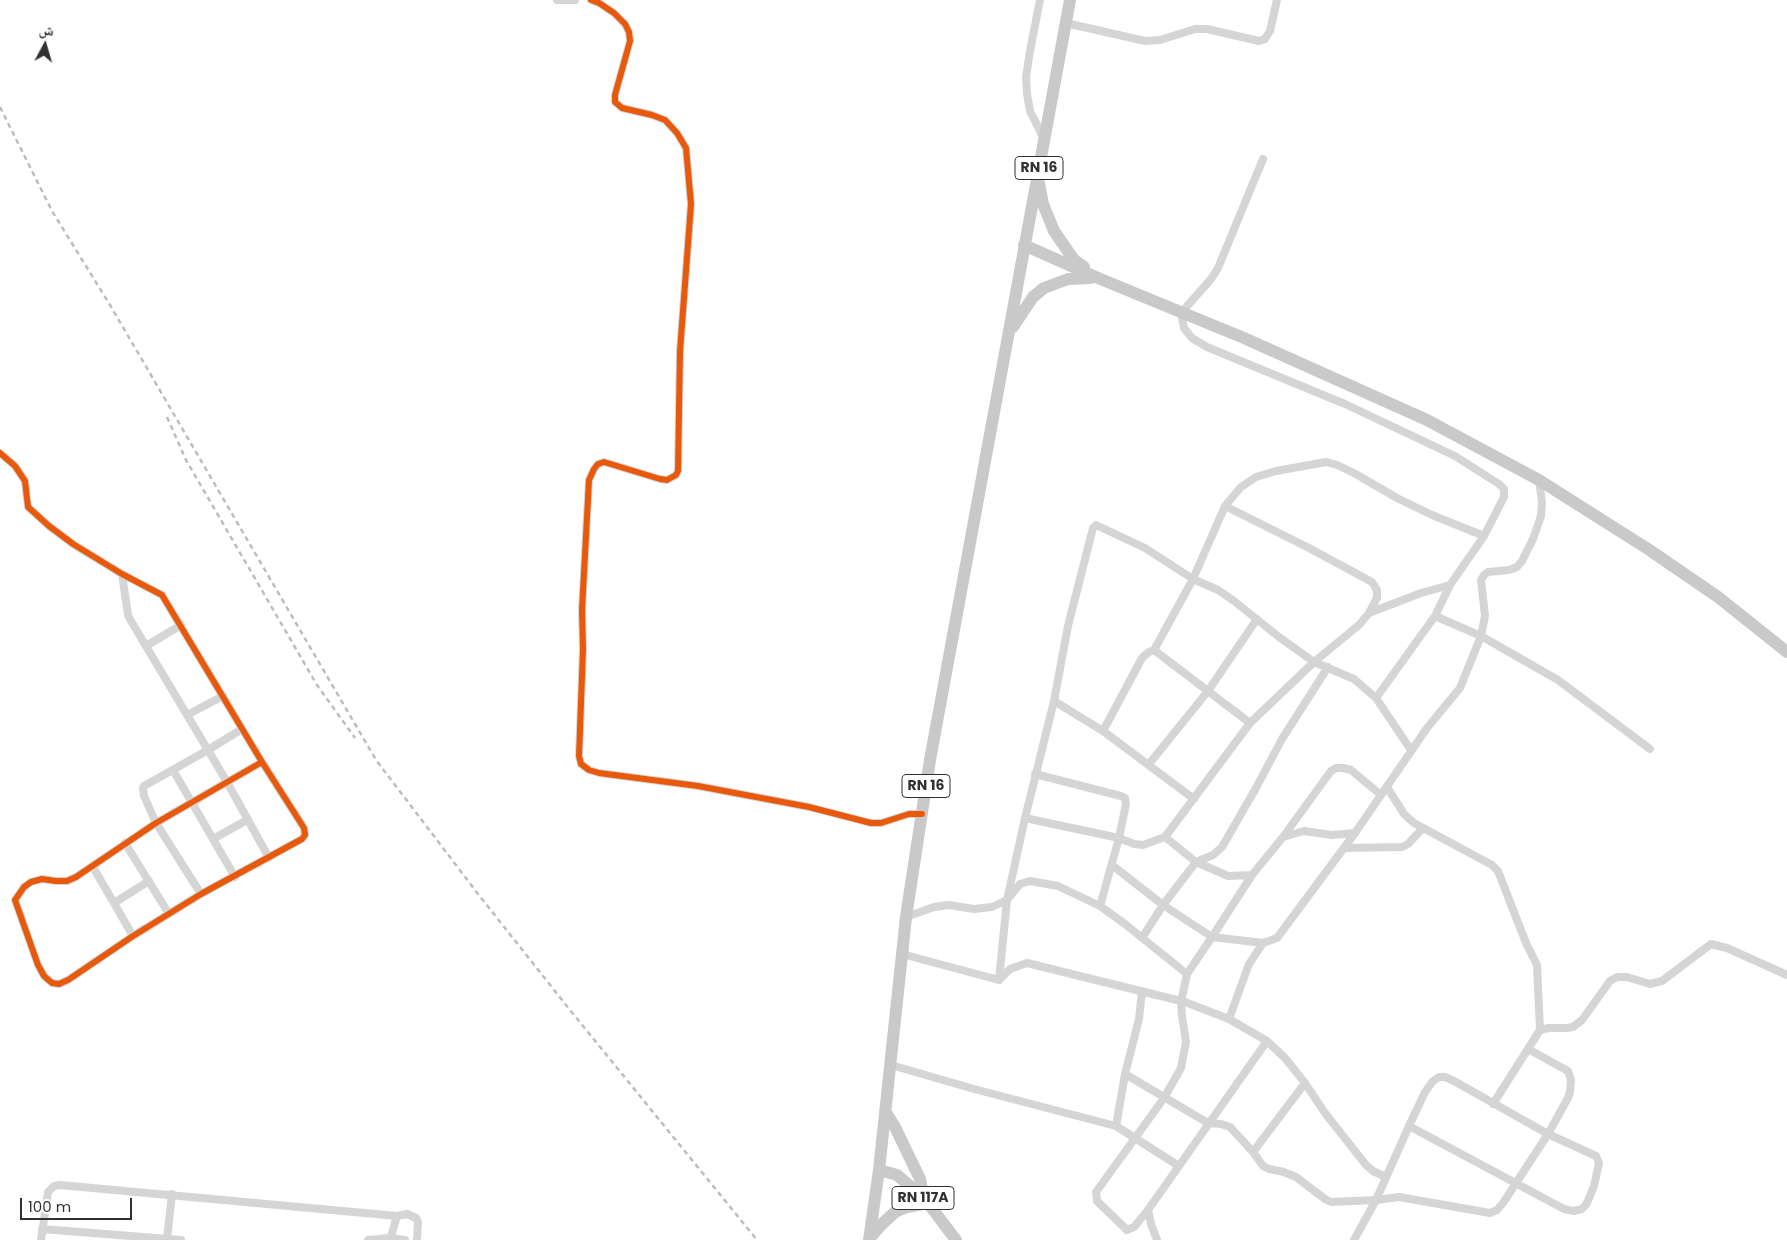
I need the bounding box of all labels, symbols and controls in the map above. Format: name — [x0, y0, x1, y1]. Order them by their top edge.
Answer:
text: ش — [38, 19, 55, 41]
north arrow — [20, 20, 70, 70]
road number: RN 16 — [1015, 156, 1063, 180]
road number: RN 16 — [902, 774, 950, 798]
road number: RN 117A — [892, 1186, 954, 1210]
scale bar — [22, 1188, 135, 1220]
text: 100 m — [28, 1196, 71, 1217]

